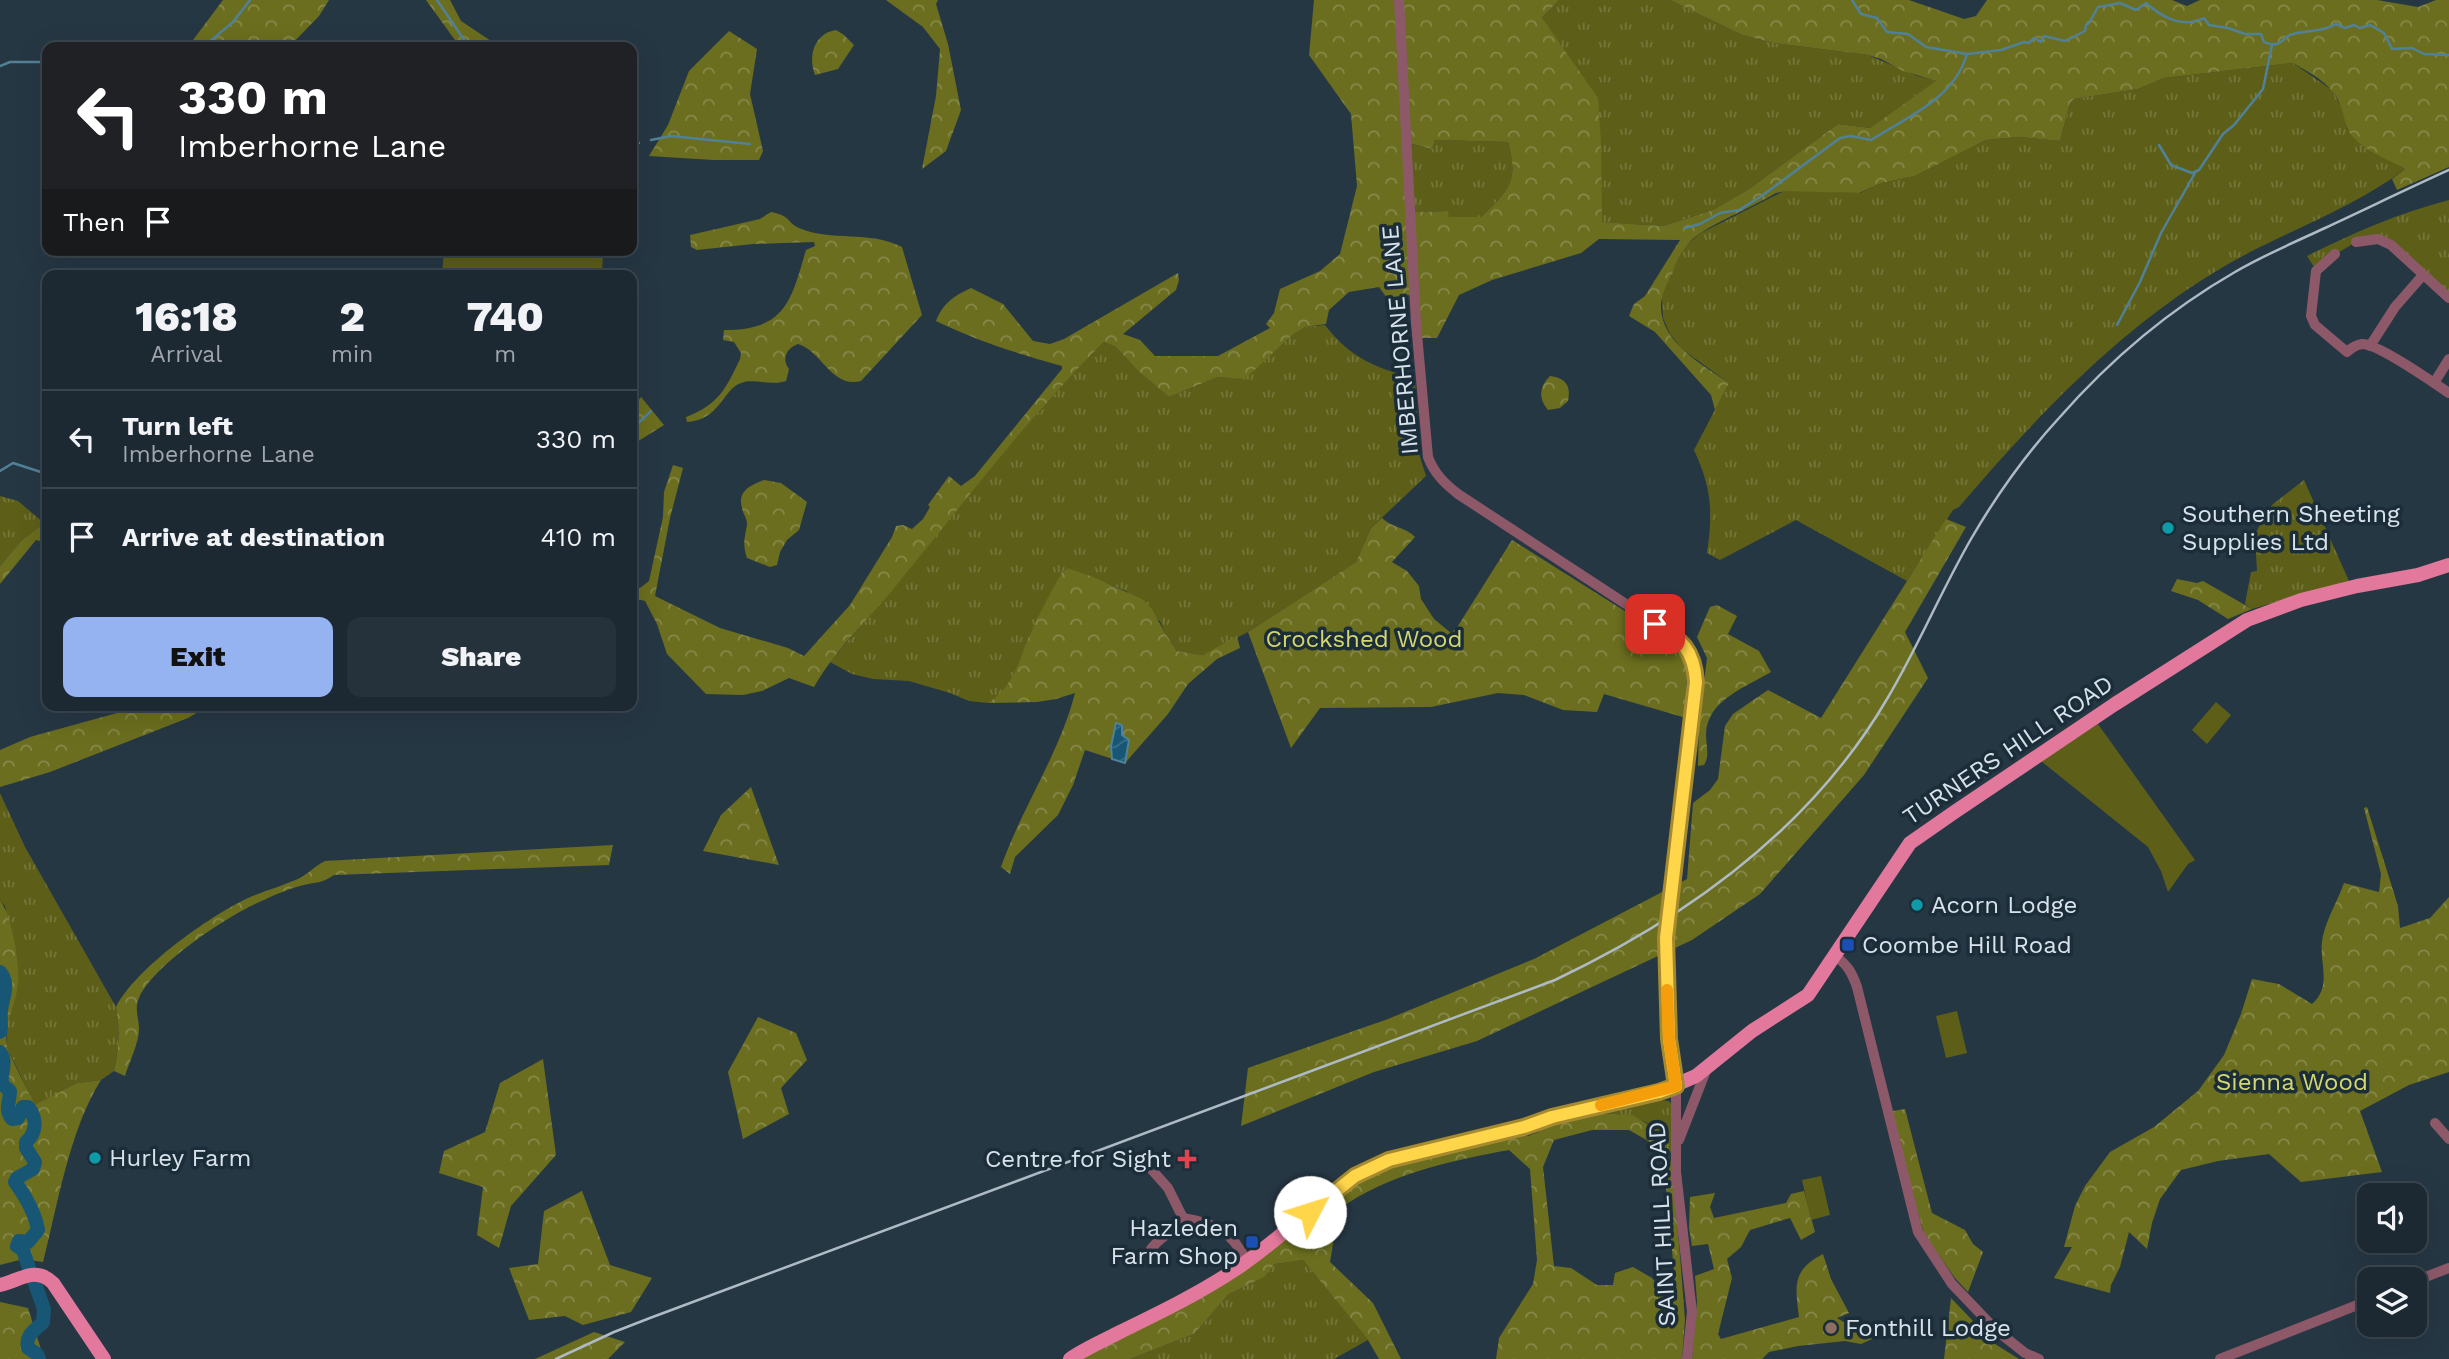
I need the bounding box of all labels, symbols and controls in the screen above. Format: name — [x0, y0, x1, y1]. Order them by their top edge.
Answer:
text: 330 m — [178, 68, 328, 126]
icon: left — [63, 70, 154, 161]
text: Imberhorne Lane — [178, 127, 446, 165]
icon: arrive — [139, 203, 177, 241]
text: Then — [63, 207, 125, 237]
street label: IMBERHORNE LANE — [1376, 224, 1424, 456]
text: 16:18 — [135, 292, 238, 341]
text: 2 — [340, 292, 365, 341]
text: 740 — [466, 292, 544, 341]
text: Arrival — [151, 341, 222, 368]
text: min — [331, 341, 373, 368]
text: m — [494, 341, 516, 368]
text: Turn left — [122, 411, 233, 441]
icon: left — [63, 420, 101, 458]
text: 330 m — [536, 424, 616, 454]
text: Imberhorne Lane — [122, 441, 315, 468]
place label: Southern Sheeting Supplies Ltd — [2182, 500, 2400, 556]
icon: arrive — [63, 518, 101, 556]
marker: Southern Sheeting Supplies Ltd — [2160, 520, 2176, 536]
text: Arrive at destination — [122, 522, 385, 552]
text: 410 m — [541, 522, 616, 552]
pin — [1625, 594, 1685, 654]
icon: arrive — [1636, 605, 1674, 643]
button: Exit — [63, 617, 333, 697]
button: Share — [347, 617, 616, 697]
park label: Crockshed Wood — [1265, 625, 1463, 653]
street label: TURNERS HILL ROAD — [1898, 669, 2118, 831]
place label: Acorn Lodge — [1931, 891, 2077, 919]
marker: Acorn Lodge — [1909, 897, 1925, 913]
place label: Coombe Hill Road — [1862, 931, 2072, 959]
marker: Coombe Hill Road — [1840, 937, 1856, 953]
park label: Sienna Wood — [2216, 1068, 2368, 1096]
street label: SAINT HILL ROAD — [1643, 1121, 1681, 1327]
place label: Hurley Farm — [109, 1144, 251, 1172]
place label: Centre for Sight — [985, 1145, 1171, 1173]
marker: Centre for Sight — [1177, 1149, 1197, 1169]
marker: Hurley Farm — [87, 1150, 103, 1166]
position arrow — [1273, 1175, 1347, 1249]
map controls — [2357, 1183, 2427, 1337]
button: sound — [2357, 1183, 2427, 1253]
place label: Hazleden Farm Shop — [1110, 1214, 1238, 1270]
marker: Hazleden Farm Shop — [1244, 1234, 1260, 1250]
button: layers — [2357, 1267, 2427, 1337]
place label: Fonthill Lodge — [1845, 1314, 2011, 1342]
marker: Fonthill Lodge — [1823, 1320, 1839, 1336]

